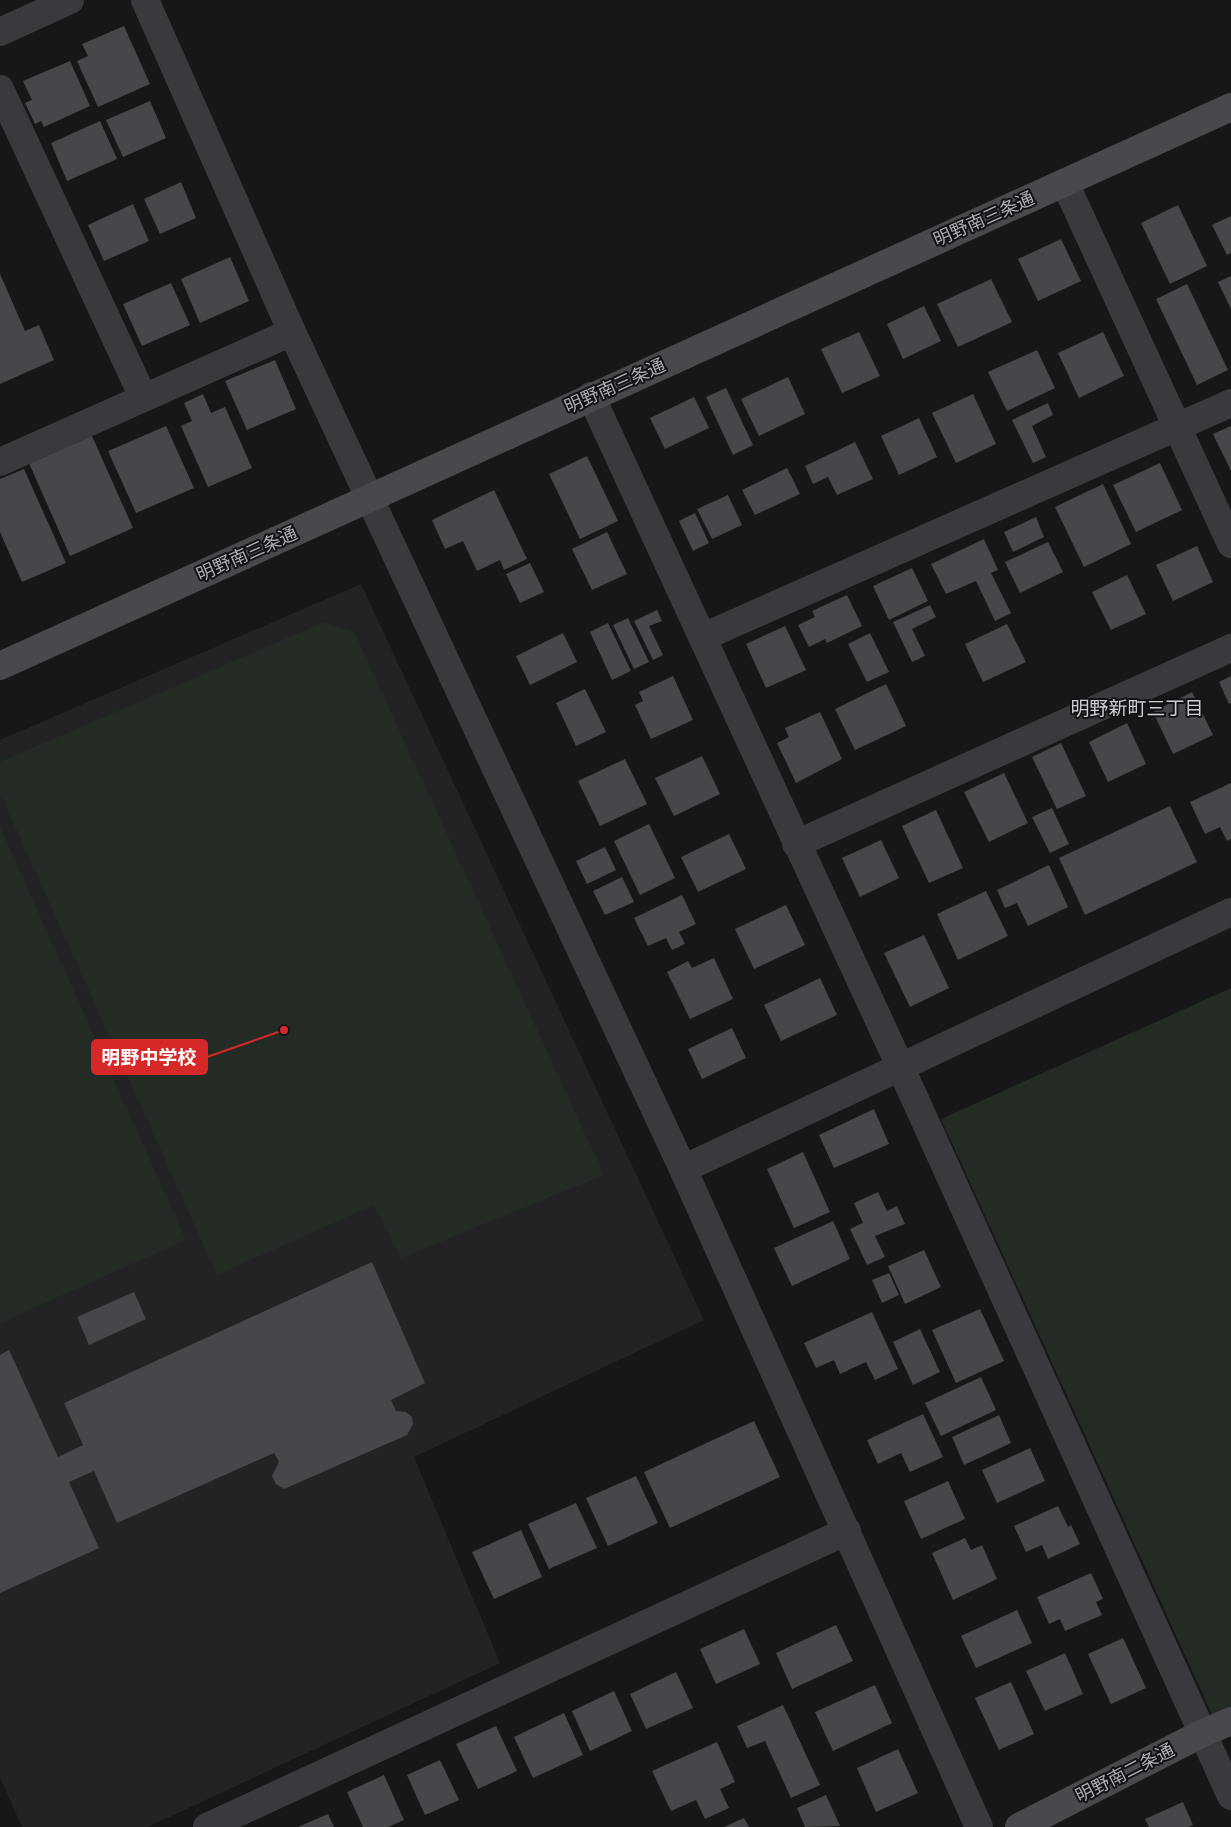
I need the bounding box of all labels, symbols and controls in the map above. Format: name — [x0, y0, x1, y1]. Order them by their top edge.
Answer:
street label: 明野南三条通 — [930, 187, 1038, 251]
street label: 明野南三条通 — [561, 354, 669, 418]
street label: 明野南三条通 — [193, 522, 301, 586]
district label: 明野新町三丁目 — [1070, 697, 1204, 721]
callout: 明野中学校 — [92, 1040, 207, 1074]
text: 明野中学校 — [101, 1046, 197, 1070]
street label: 明野南二条通 — [1072, 1739, 1178, 1807]

